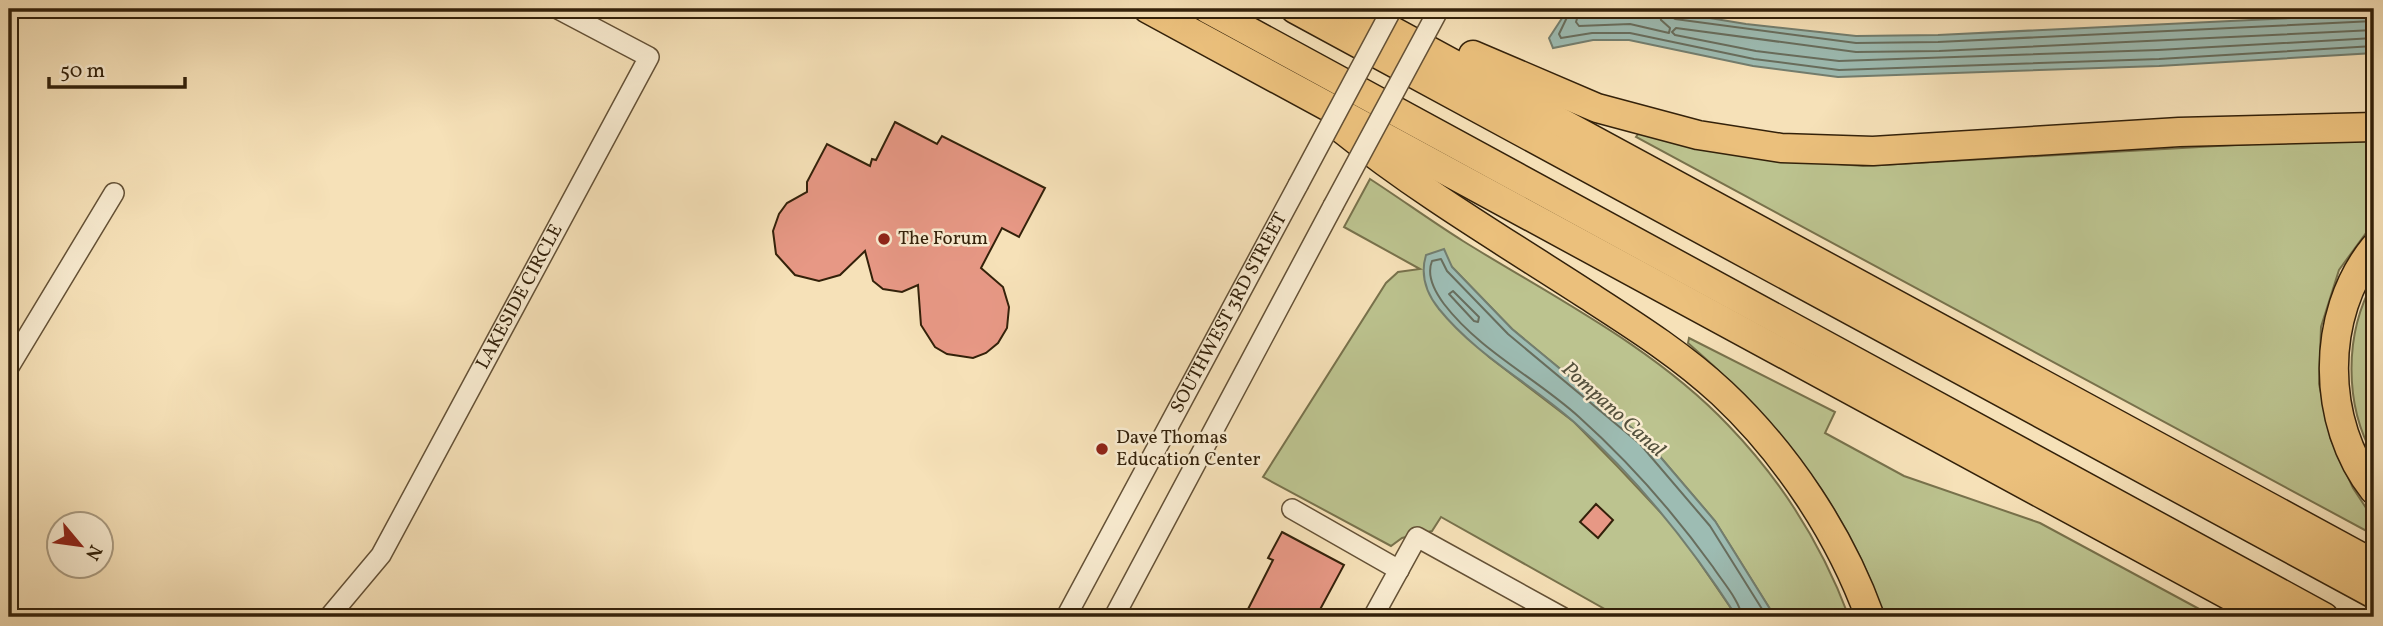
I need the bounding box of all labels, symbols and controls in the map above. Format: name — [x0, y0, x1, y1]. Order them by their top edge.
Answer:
scale bar — [49, 46, 186, 90]
text: 50 m — [60, 57, 105, 86]
street label: SOUTHWEST 3RD STREET — [1165, 208, 1294, 418]
street label: LAKESIDE CIRCLE — [470, 220, 570, 374]
place label: The Forum — [898, 226, 988, 252]
marker: The Forum — [876, 231, 892, 247]
water label: Pompano Canal — [1555, 355, 1671, 465]
place label: Dave Thomas Education Center — [1116, 425, 1260, 473]
marker: Dave Thomas Education Center — [1094, 441, 1110, 457]
north arrow — [46, 510, 116, 580]
text: N — [78, 540, 108, 565]

